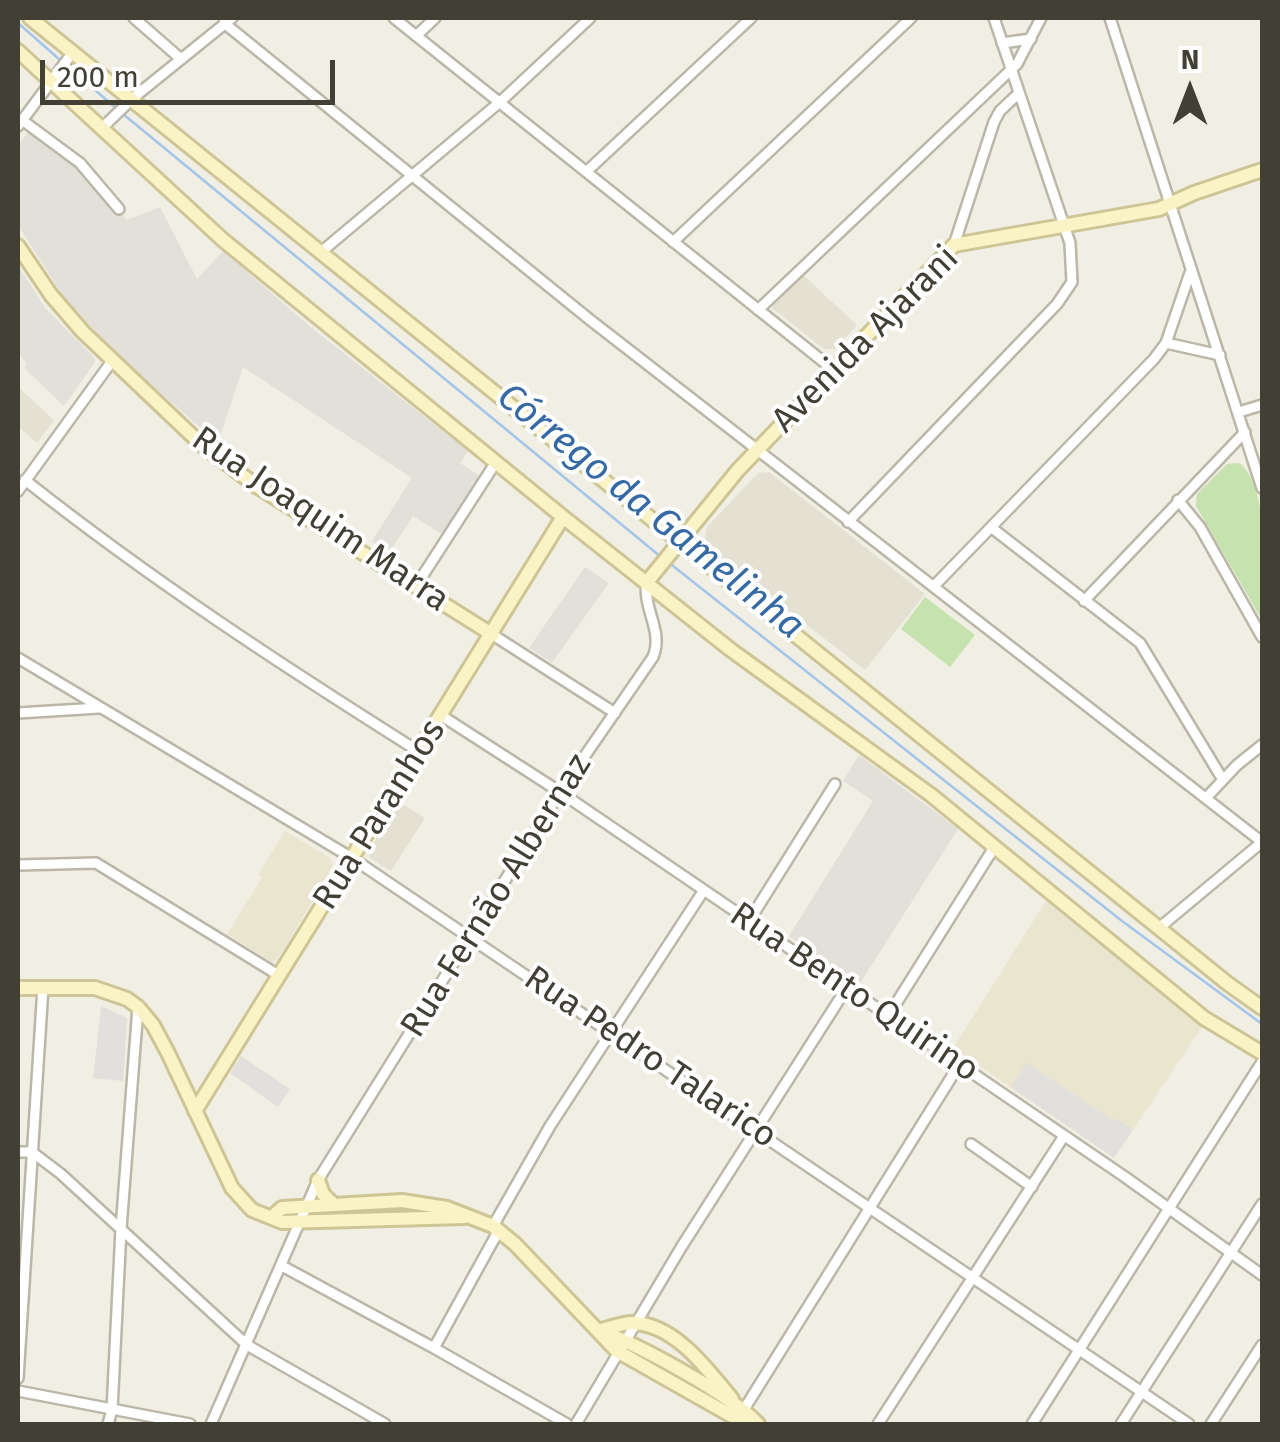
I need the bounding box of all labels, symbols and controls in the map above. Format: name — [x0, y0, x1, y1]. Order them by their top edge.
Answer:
scale bar — [45, 40, 340, 102]
north arrow — [1140, 40, 1240, 140]
text: N — [1181, 43, 1199, 76]
text: 200 m — [57, 59, 139, 95]
street label: Avenida Ajarani — [764, 238, 968, 442]
water label: Córrego da Gamelinha — [487, 374, 813, 650]
street label: Rua Joaquim Marra — [183, 418, 457, 622]
street label: Rua Paranhos — [305, 712, 455, 918]
street label: Rua Fernão Albernaz — [393, 747, 601, 1045]
street label: Rua Bento Quirino — [722, 894, 986, 1092]
street label: Rua Pedro Talarico — [516, 958, 784, 1158]

